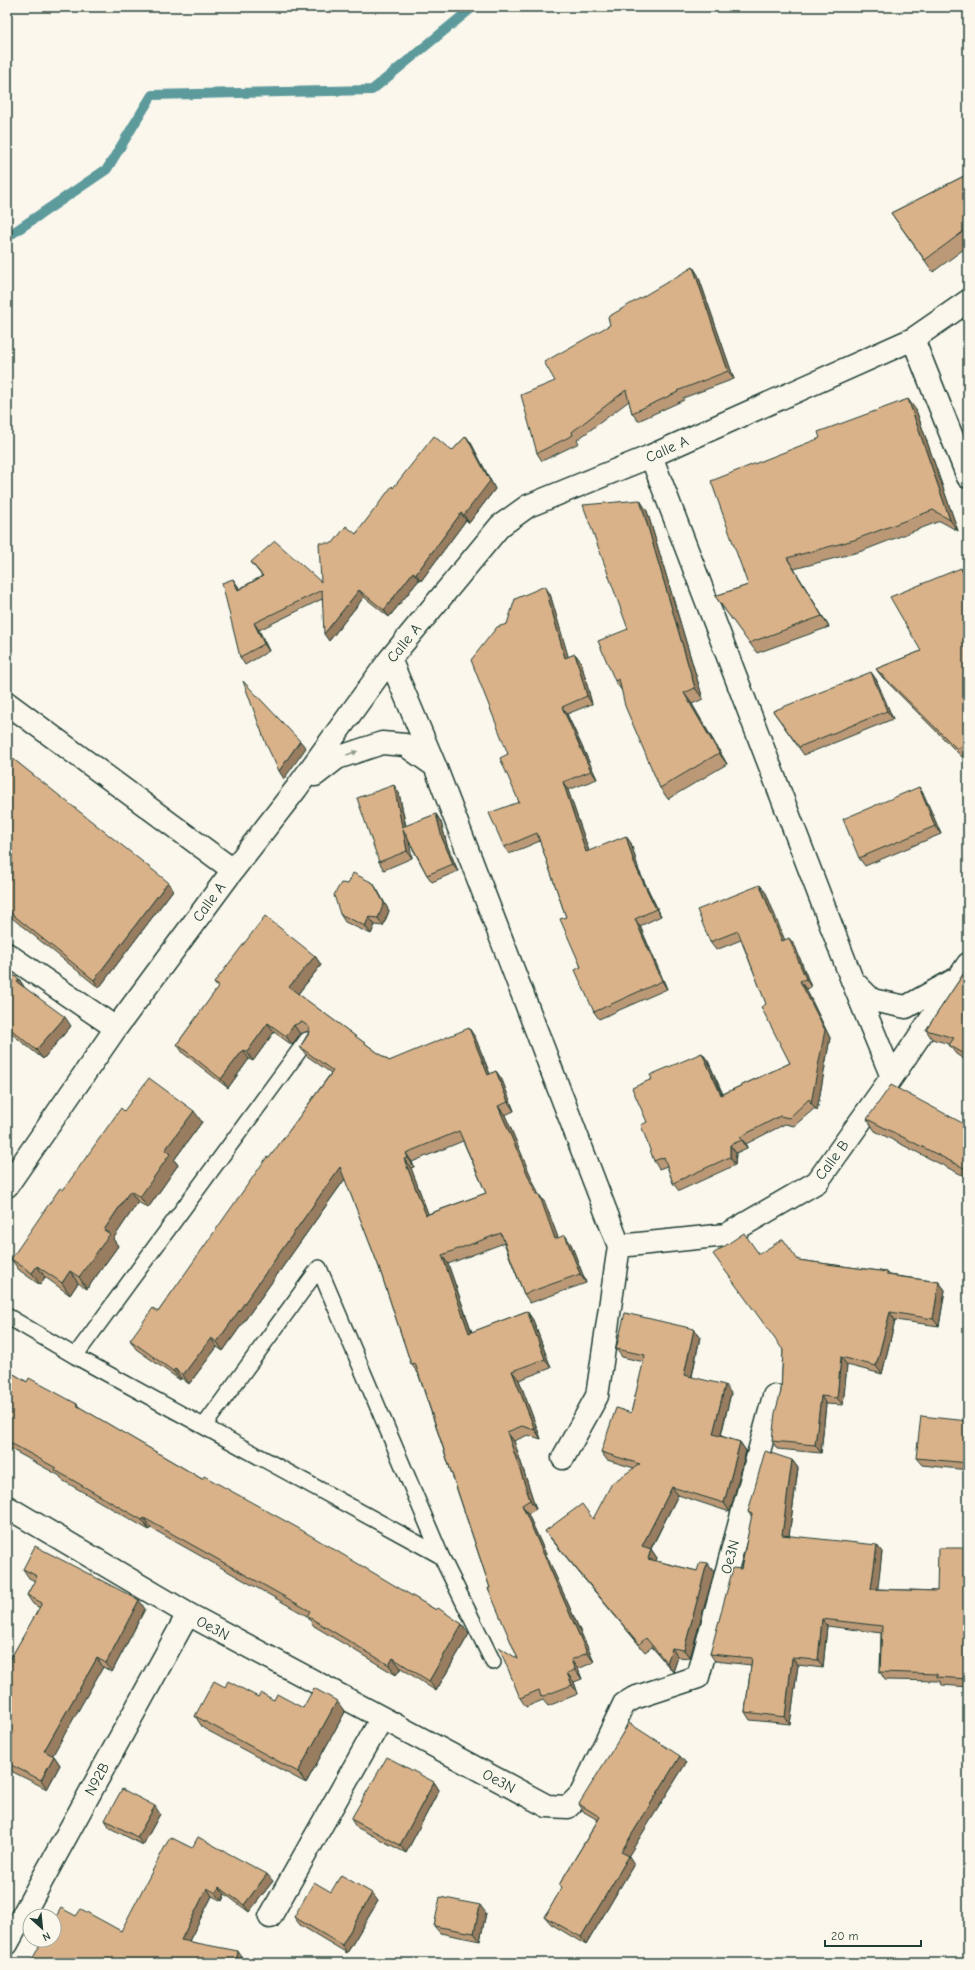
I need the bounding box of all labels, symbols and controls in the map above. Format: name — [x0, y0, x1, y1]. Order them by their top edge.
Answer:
street label: Calle A — [643, 432, 691, 466]
street label: Calle A — [383, 620, 425, 666]
one-way arrow — [346, 750, 358, 756]
street label: Calle A — [189, 878, 230, 925]
street label: Calle B — [811, 1136, 853, 1184]
street label: Oe3N — [717, 1538, 743, 1576]
street label: Oe3N — [193, 1612, 233, 1644]
street label: N92B — [81, 1759, 113, 1799]
street label: Oe3N — [479, 1765, 519, 1797]
north arrow — [22, 1908, 62, 1948]
scale bar — [825, 1922, 921, 1948]
text: N — [40, 1929, 52, 1944]
text: 20 m — [831, 1929, 859, 1943]

